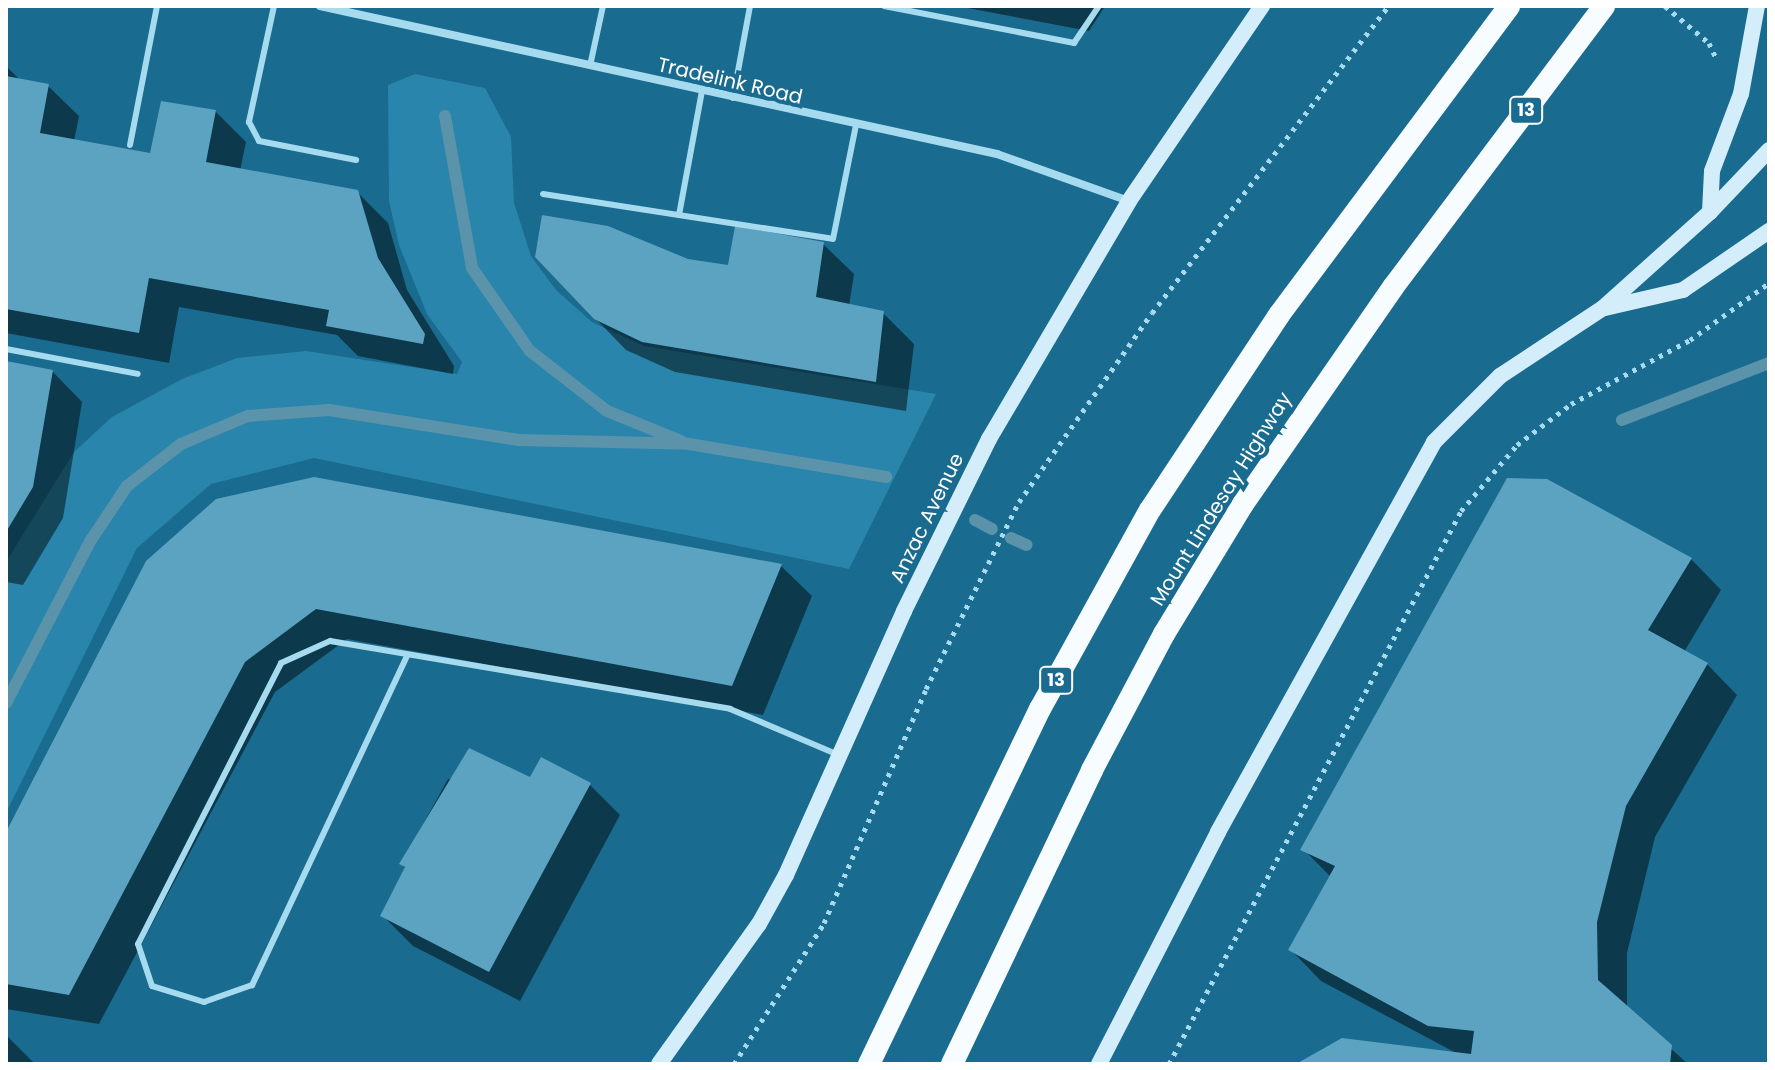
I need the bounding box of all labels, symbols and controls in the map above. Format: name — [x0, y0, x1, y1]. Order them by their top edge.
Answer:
street label: Tradelink Road — [655, 53, 805, 109]
road number: 13 — [1508, 96, 1544, 124]
street label: Mount Lindesay Highway — [1145, 388, 1297, 610]
street label: Anzac Avenue — [885, 449, 969, 587]
road number: 13 — [1038, 666, 1074, 694]

